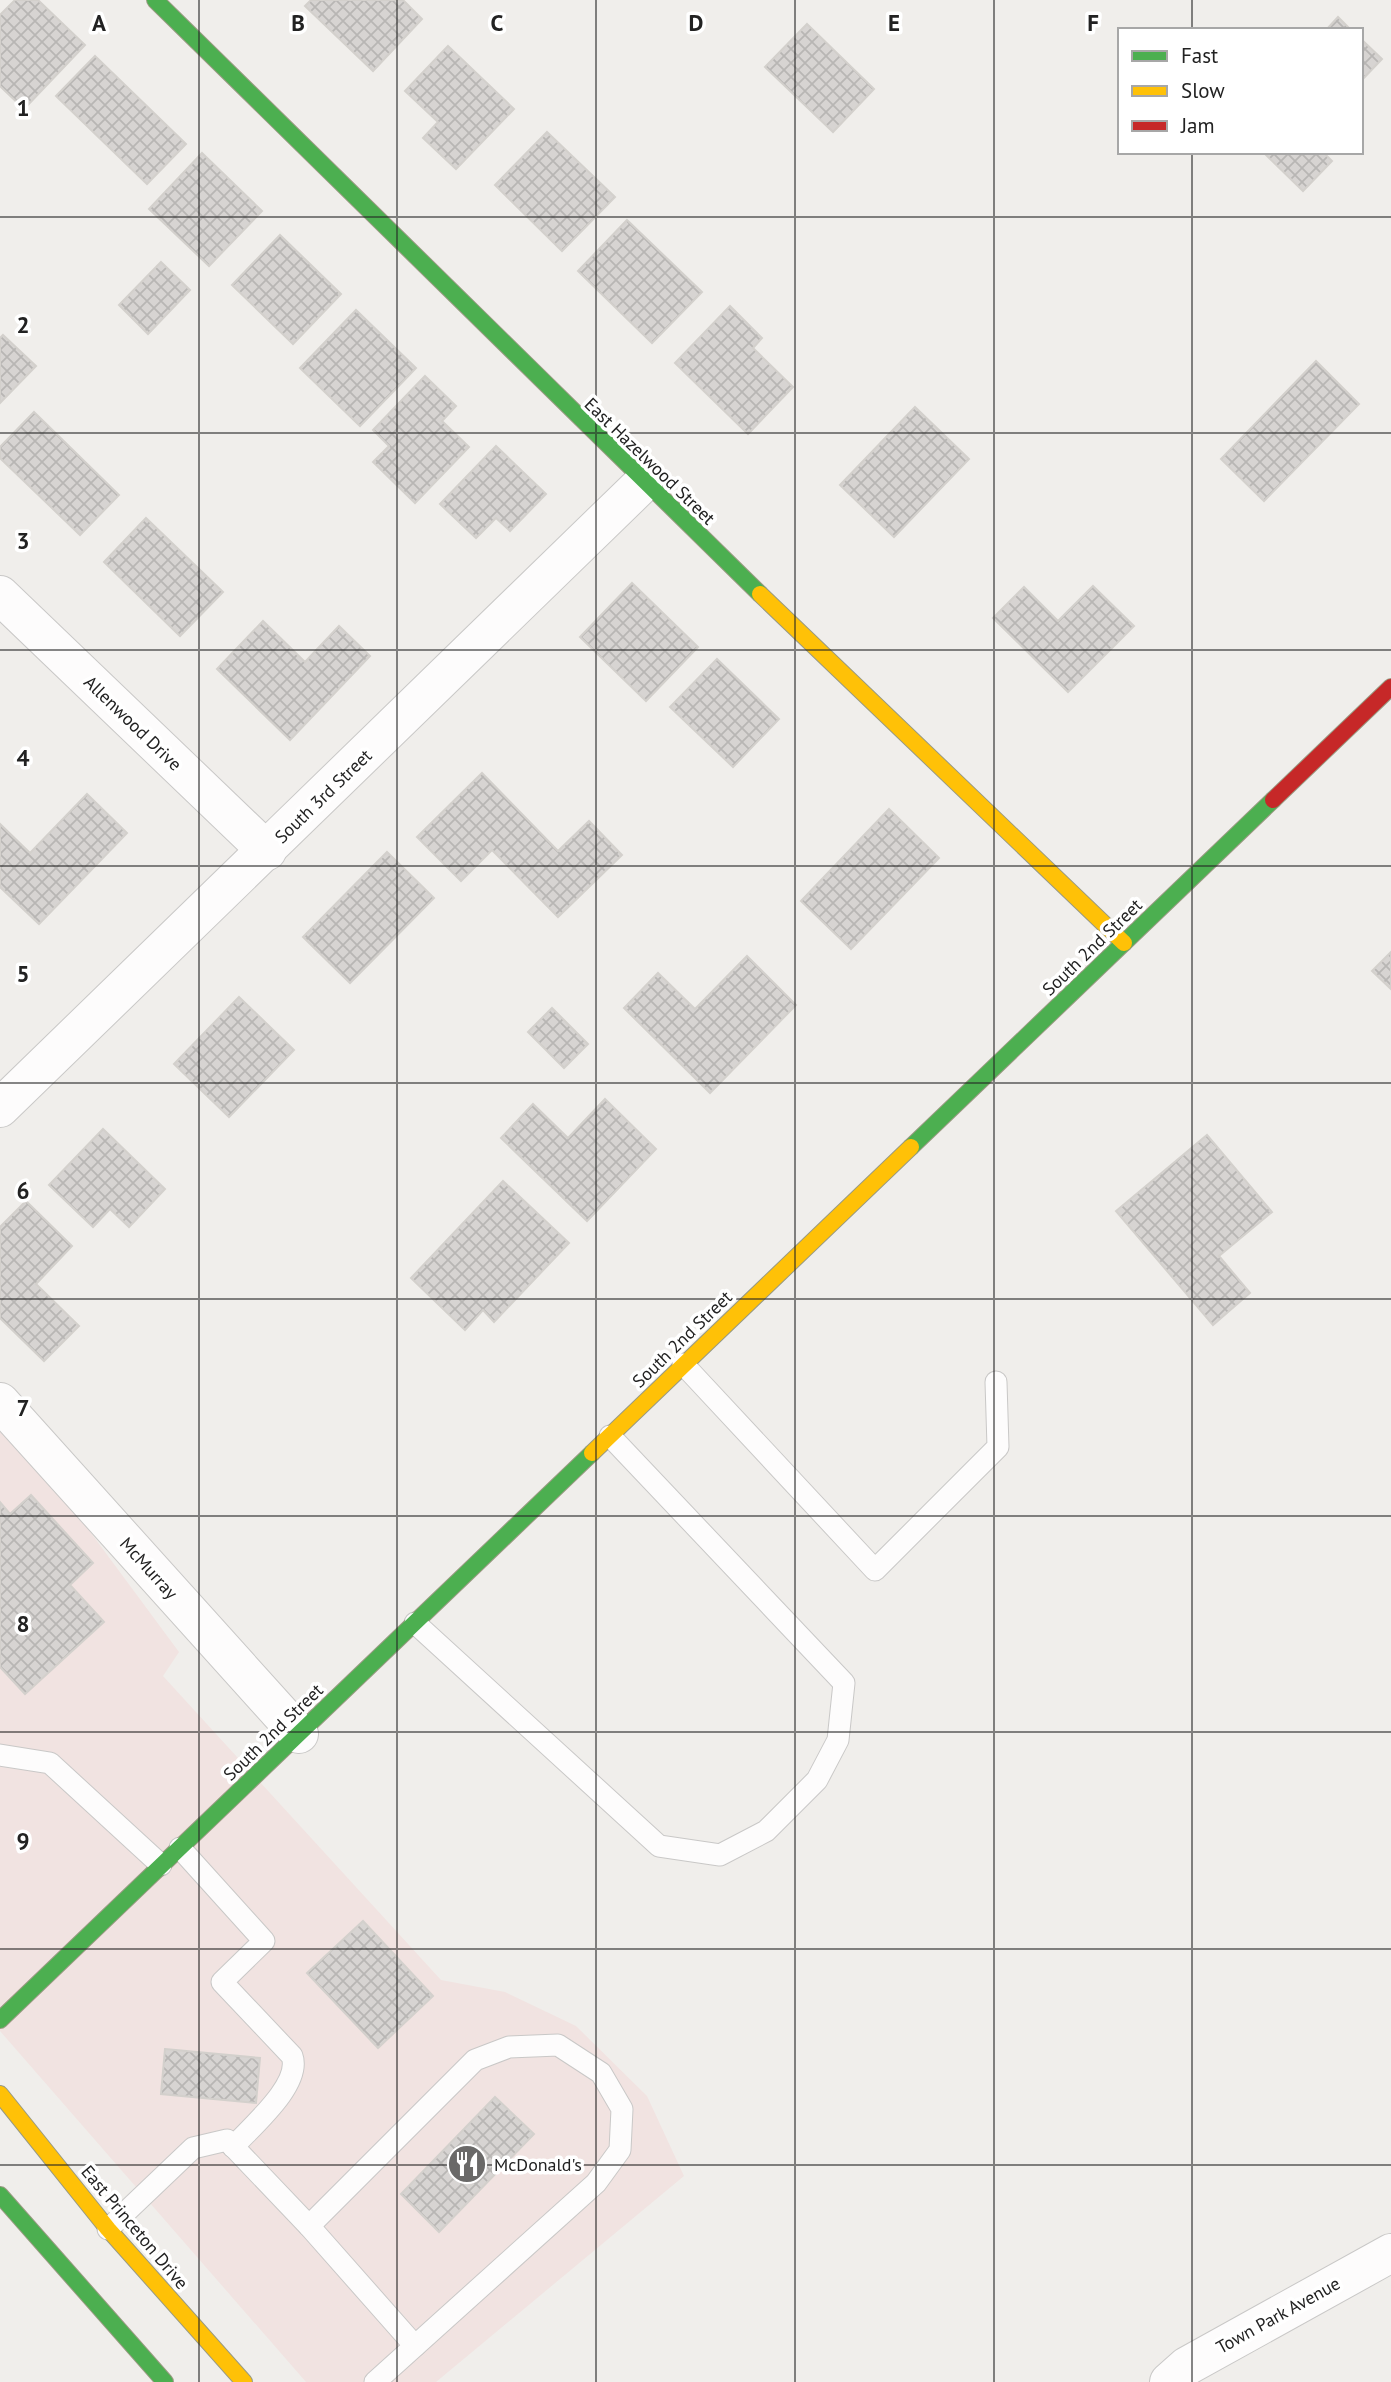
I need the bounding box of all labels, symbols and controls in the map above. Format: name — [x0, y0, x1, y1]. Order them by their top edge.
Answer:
text: A — [92, 8, 106, 37]
text: B — [291, 8, 305, 37]
text: C — [491, 8, 504, 37]
text: D — [689, 8, 703, 37]
text: E — [888, 8, 900, 37]
text: F — [1087, 8, 1099, 37]
legend — [1118, 28, 1363, 154]
text: Fast — [1181, 42, 1218, 69]
text: Slow — [1181, 77, 1225, 104]
text: 1 — [16, 93, 30, 122]
text: Jam — [1180, 112, 1215, 139]
text: 2 — [16, 310, 30, 339]
street label: East Hazelwood Street — [580, 393, 720, 529]
text: 3 — [16, 526, 30, 555]
street label: Allenwood Drive — [79, 671, 187, 775]
text: 4 — [16, 743, 30, 772]
street label: South 3rd Street — [270, 744, 376, 848]
street label: South 2nd Street — [1037, 894, 1147, 1000]
text: 5 — [16, 959, 30, 988]
text: 6 — [16, 1176, 30, 1205]
street label: South 2nd Street — [627, 1286, 737, 1392]
text: 7 — [16, 1393, 30, 1422]
street label: McMurray — [115, 1532, 183, 1604]
text: 8 — [16, 1609, 30, 1638]
street label: South 2nd Street — [218, 1679, 328, 1785]
text: 9 — [16, 1826, 30, 1855]
restaurant icon: McDonald's — [446, 2143, 488, 2185]
place label: McDonald's — [494, 2153, 582, 2176]
street label: East Princeton Drive — [76, 2160, 194, 2294]
street label: Town Park Avenue — [1212, 2271, 1344, 2359]

